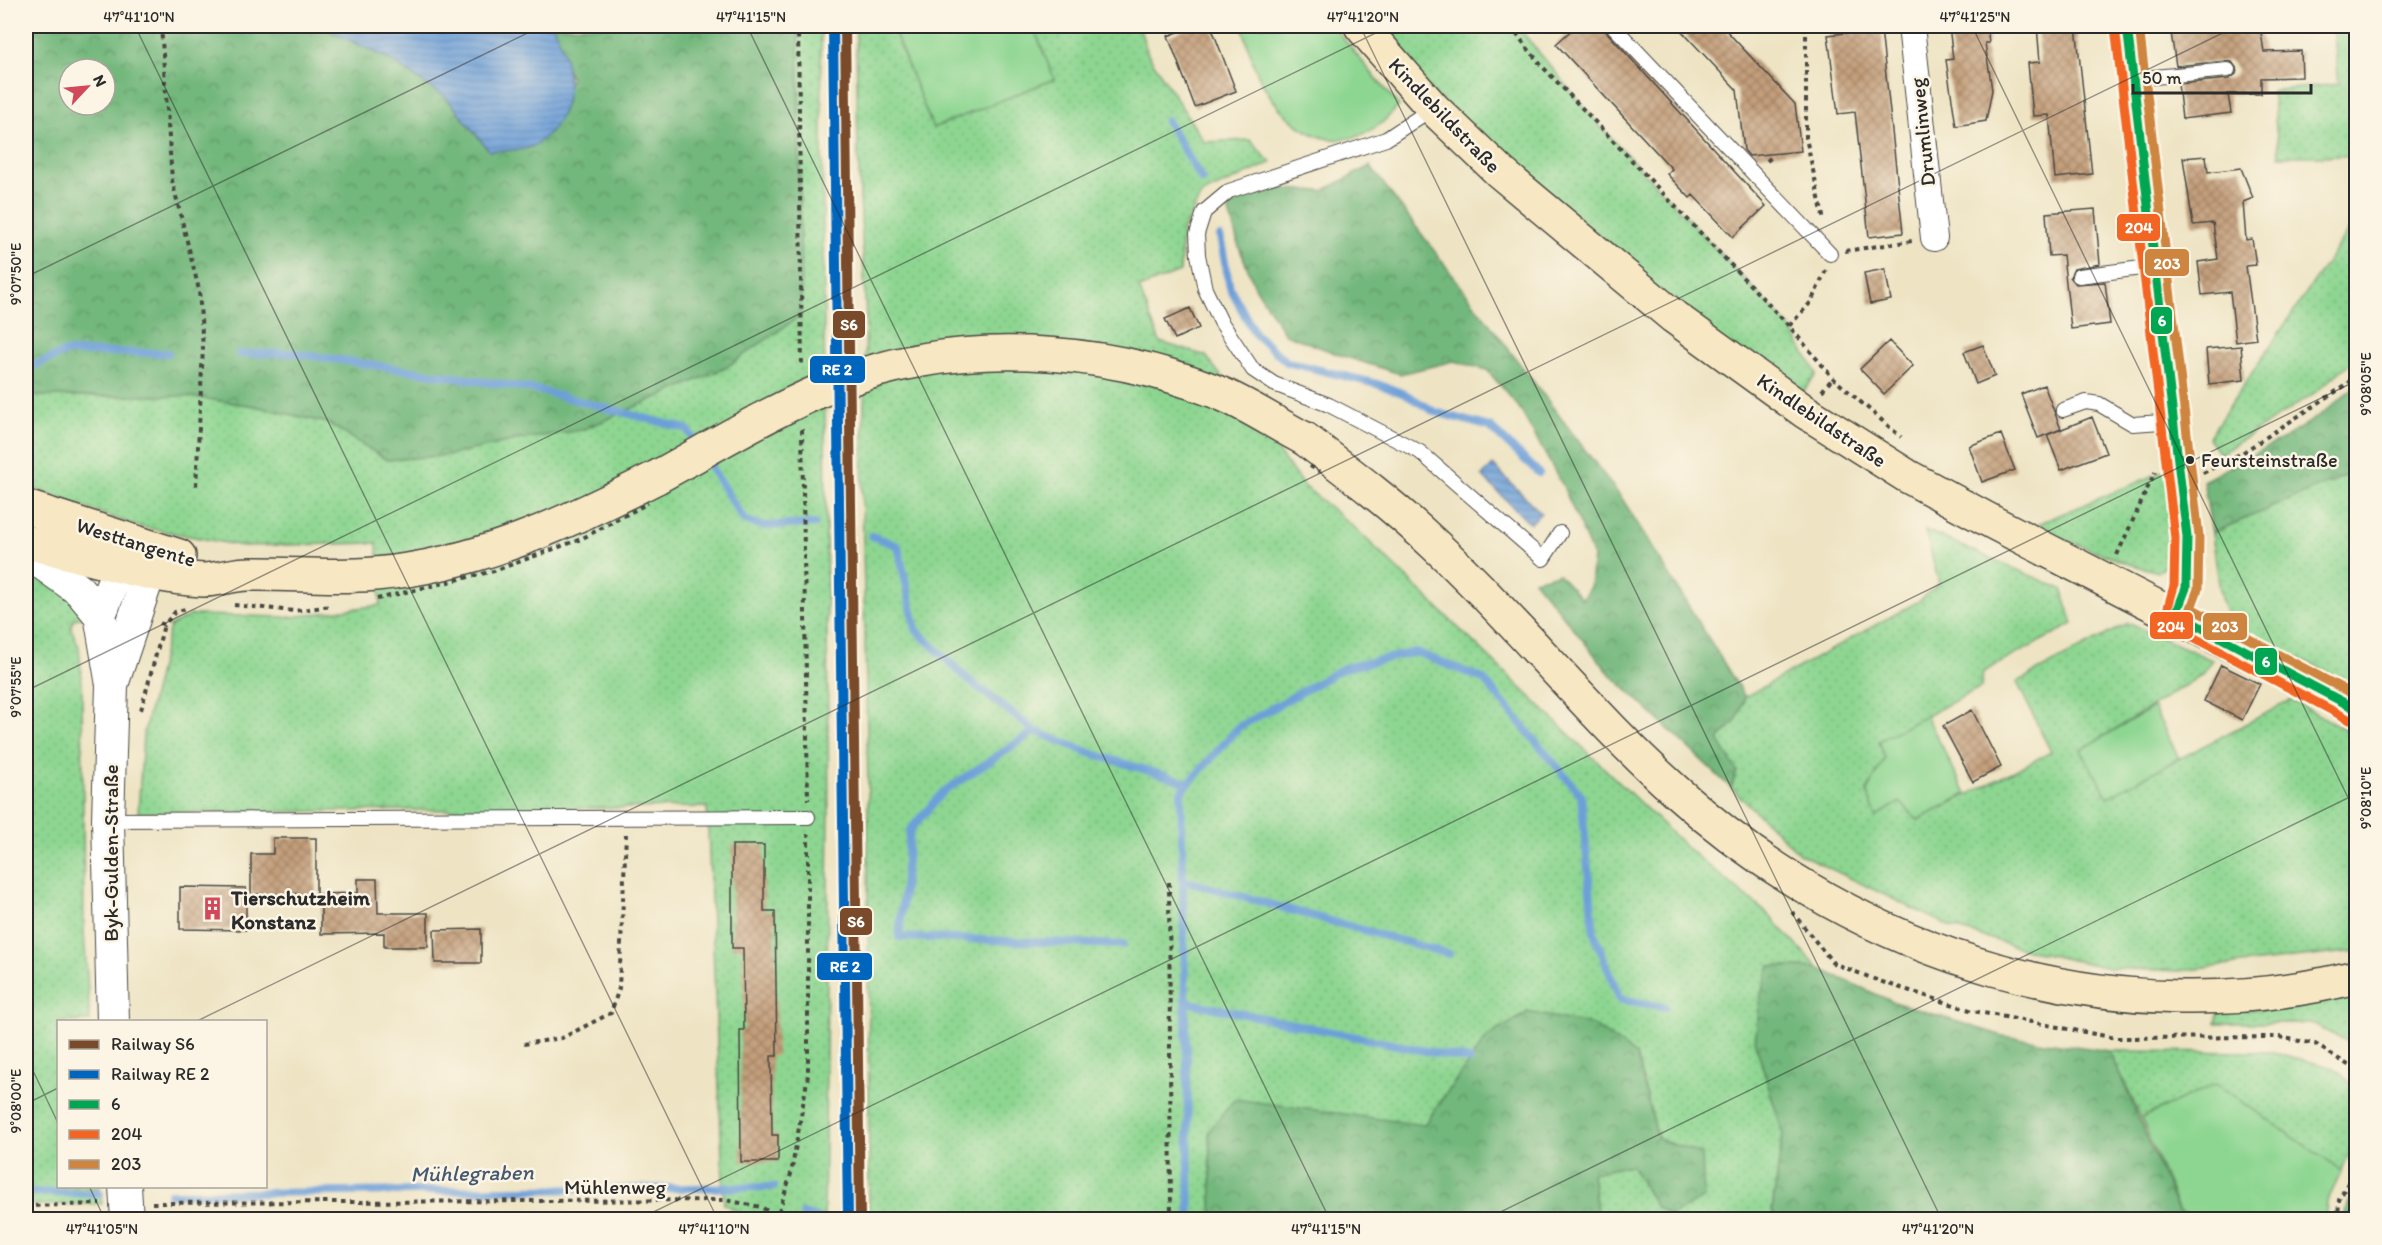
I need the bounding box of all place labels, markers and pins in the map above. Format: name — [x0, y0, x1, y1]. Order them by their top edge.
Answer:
place label: Feursteinstraße — [2201, 448, 2338, 472]
marker: Feursteinstraße — [2184, 454, 2196, 466]
place label: Tierschutzheim Konstanz — [230, 885, 371, 934]
building icon: Tierschutzheim Konstanz — [200, 896, 226, 922]

